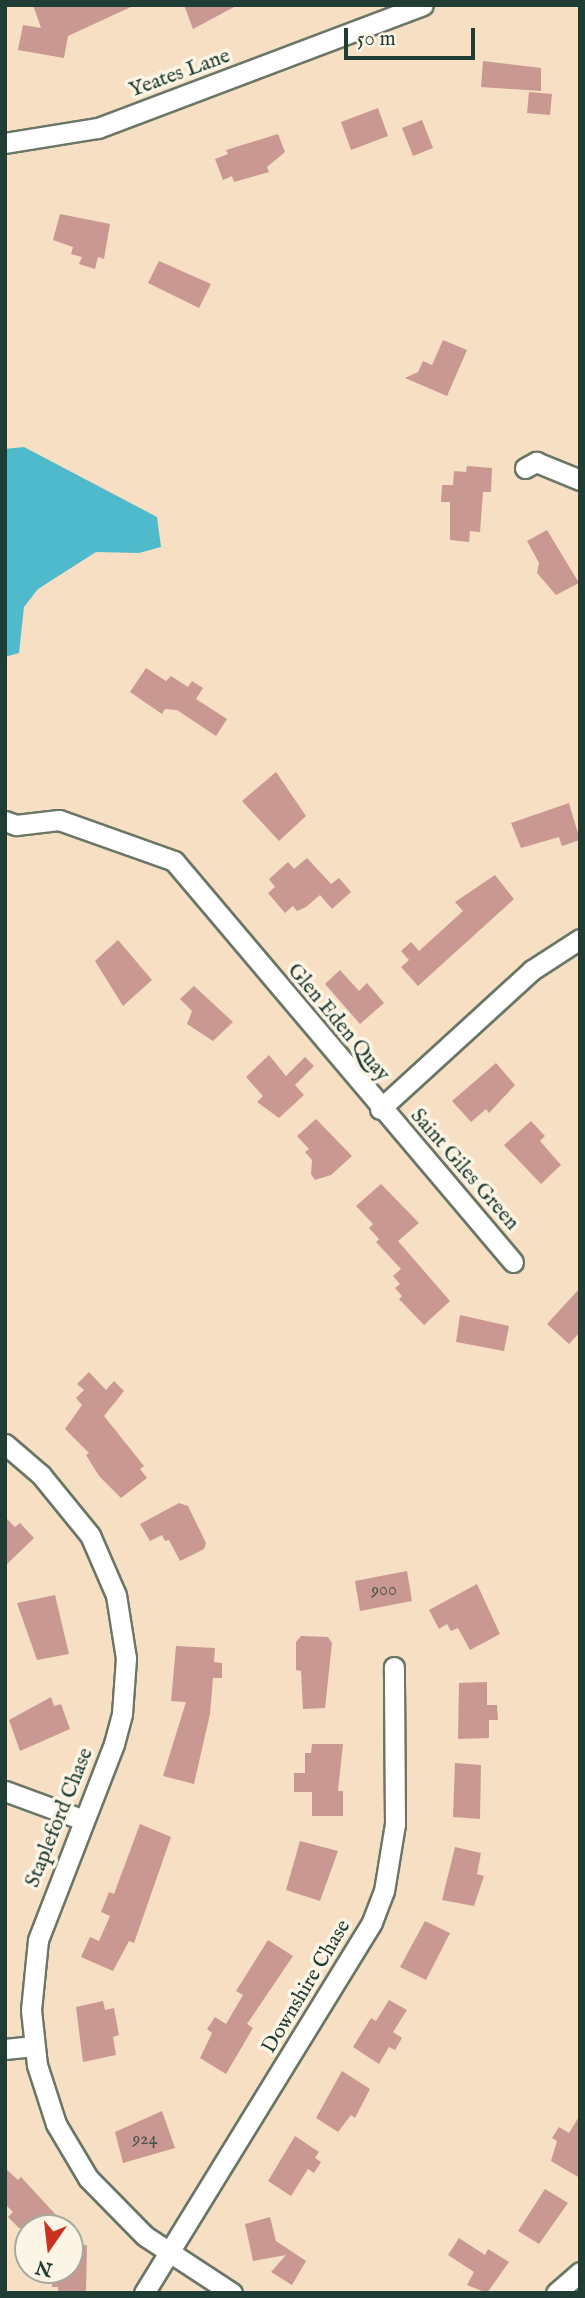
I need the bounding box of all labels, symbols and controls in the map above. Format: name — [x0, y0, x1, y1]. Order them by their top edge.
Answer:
scale bar — [347, 14, 478, 58]
text: 50 m — [357, 26, 396, 53]
street label: Yeates Lane — [126, 44, 234, 104]
street label: Glen Eden Quay — [281, 959, 395, 1087]
street label: Saint Giles Green — [404, 1104, 524, 1236]
house number: 900 — [371, 1580, 397, 1602]
street label: Stapleford Chase — [21, 1745, 99, 1891]
street label: Downshire Chase — [257, 1916, 357, 2058]
house number: 924 — [132, 2129, 158, 2151]
north arrow — [14, 2214, 84, 2284]
text: N — [34, 2254, 55, 2281]

